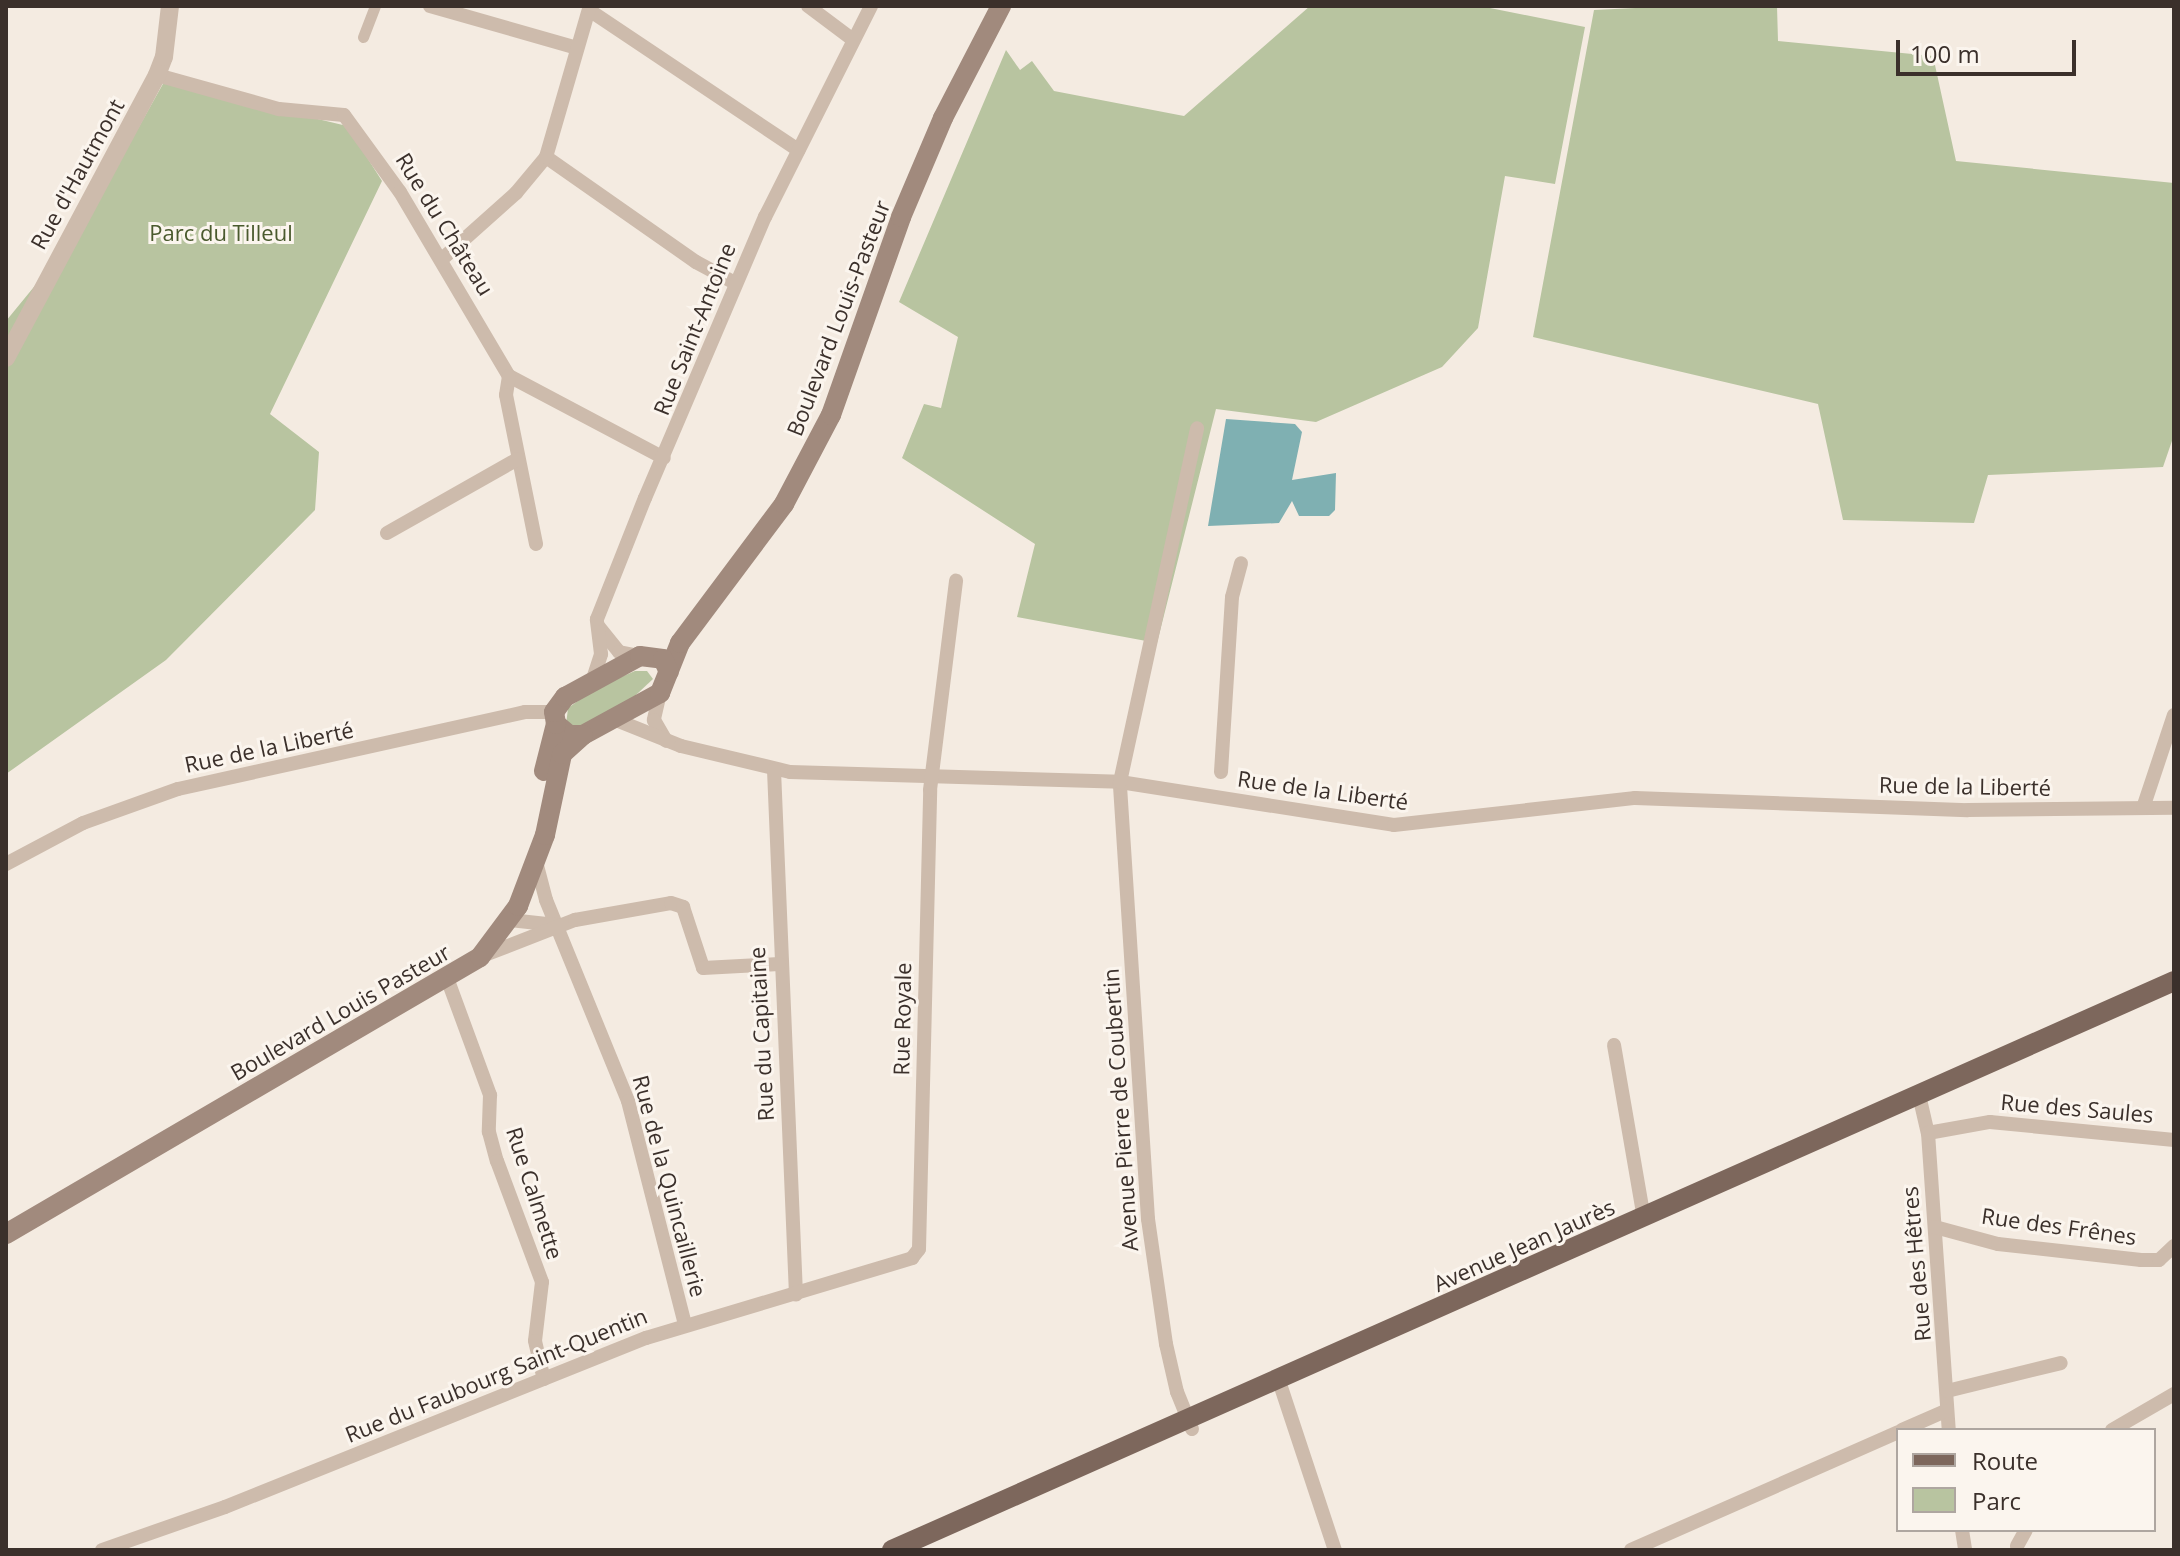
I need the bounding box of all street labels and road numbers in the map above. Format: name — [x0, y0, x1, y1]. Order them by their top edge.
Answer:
street label: Rue d'Hautmont — [25, 94, 129, 254]
street label: Rue du Château — [391, 148, 499, 300]
street label: Boulevard Louis-Pasteur — [781, 196, 895, 440]
street label: Rue Saint-Antoine — [647, 239, 741, 419]
street label: Rue de la Liberté — [182, 716, 356, 778]
street label: Rue de la Liberté — [1236, 765, 1410, 815]
street label: Rue de la Liberté — [1879, 771, 2051, 801]
street label: Boulevard Louis Pasteur — [226, 938, 454, 1086]
street label: Rue du Capitaine — [743, 946, 779, 1122]
street label: Rue Royale — [888, 962, 916, 1076]
street label: Avenue Pierre de Coubertin — [1097, 968, 1143, 1252]
street label: Rue de la Quincaillerie — [628, 1072, 712, 1300]
street label: Rue des Saules — [1999, 1088, 2155, 1128]
street label: Rue Calmette — [501, 1124, 569, 1262]
street label: Rue des Hêtres — [1896, 1185, 1936, 1343]
street label: Avenue Jean Jaurès — [1429, 1193, 1619, 1297]
street label: Rue des Frênes — [1980, 1202, 2138, 1250]
street label: Rue du Faubourg Saint-Quentin — [341, 1302, 651, 1448]

